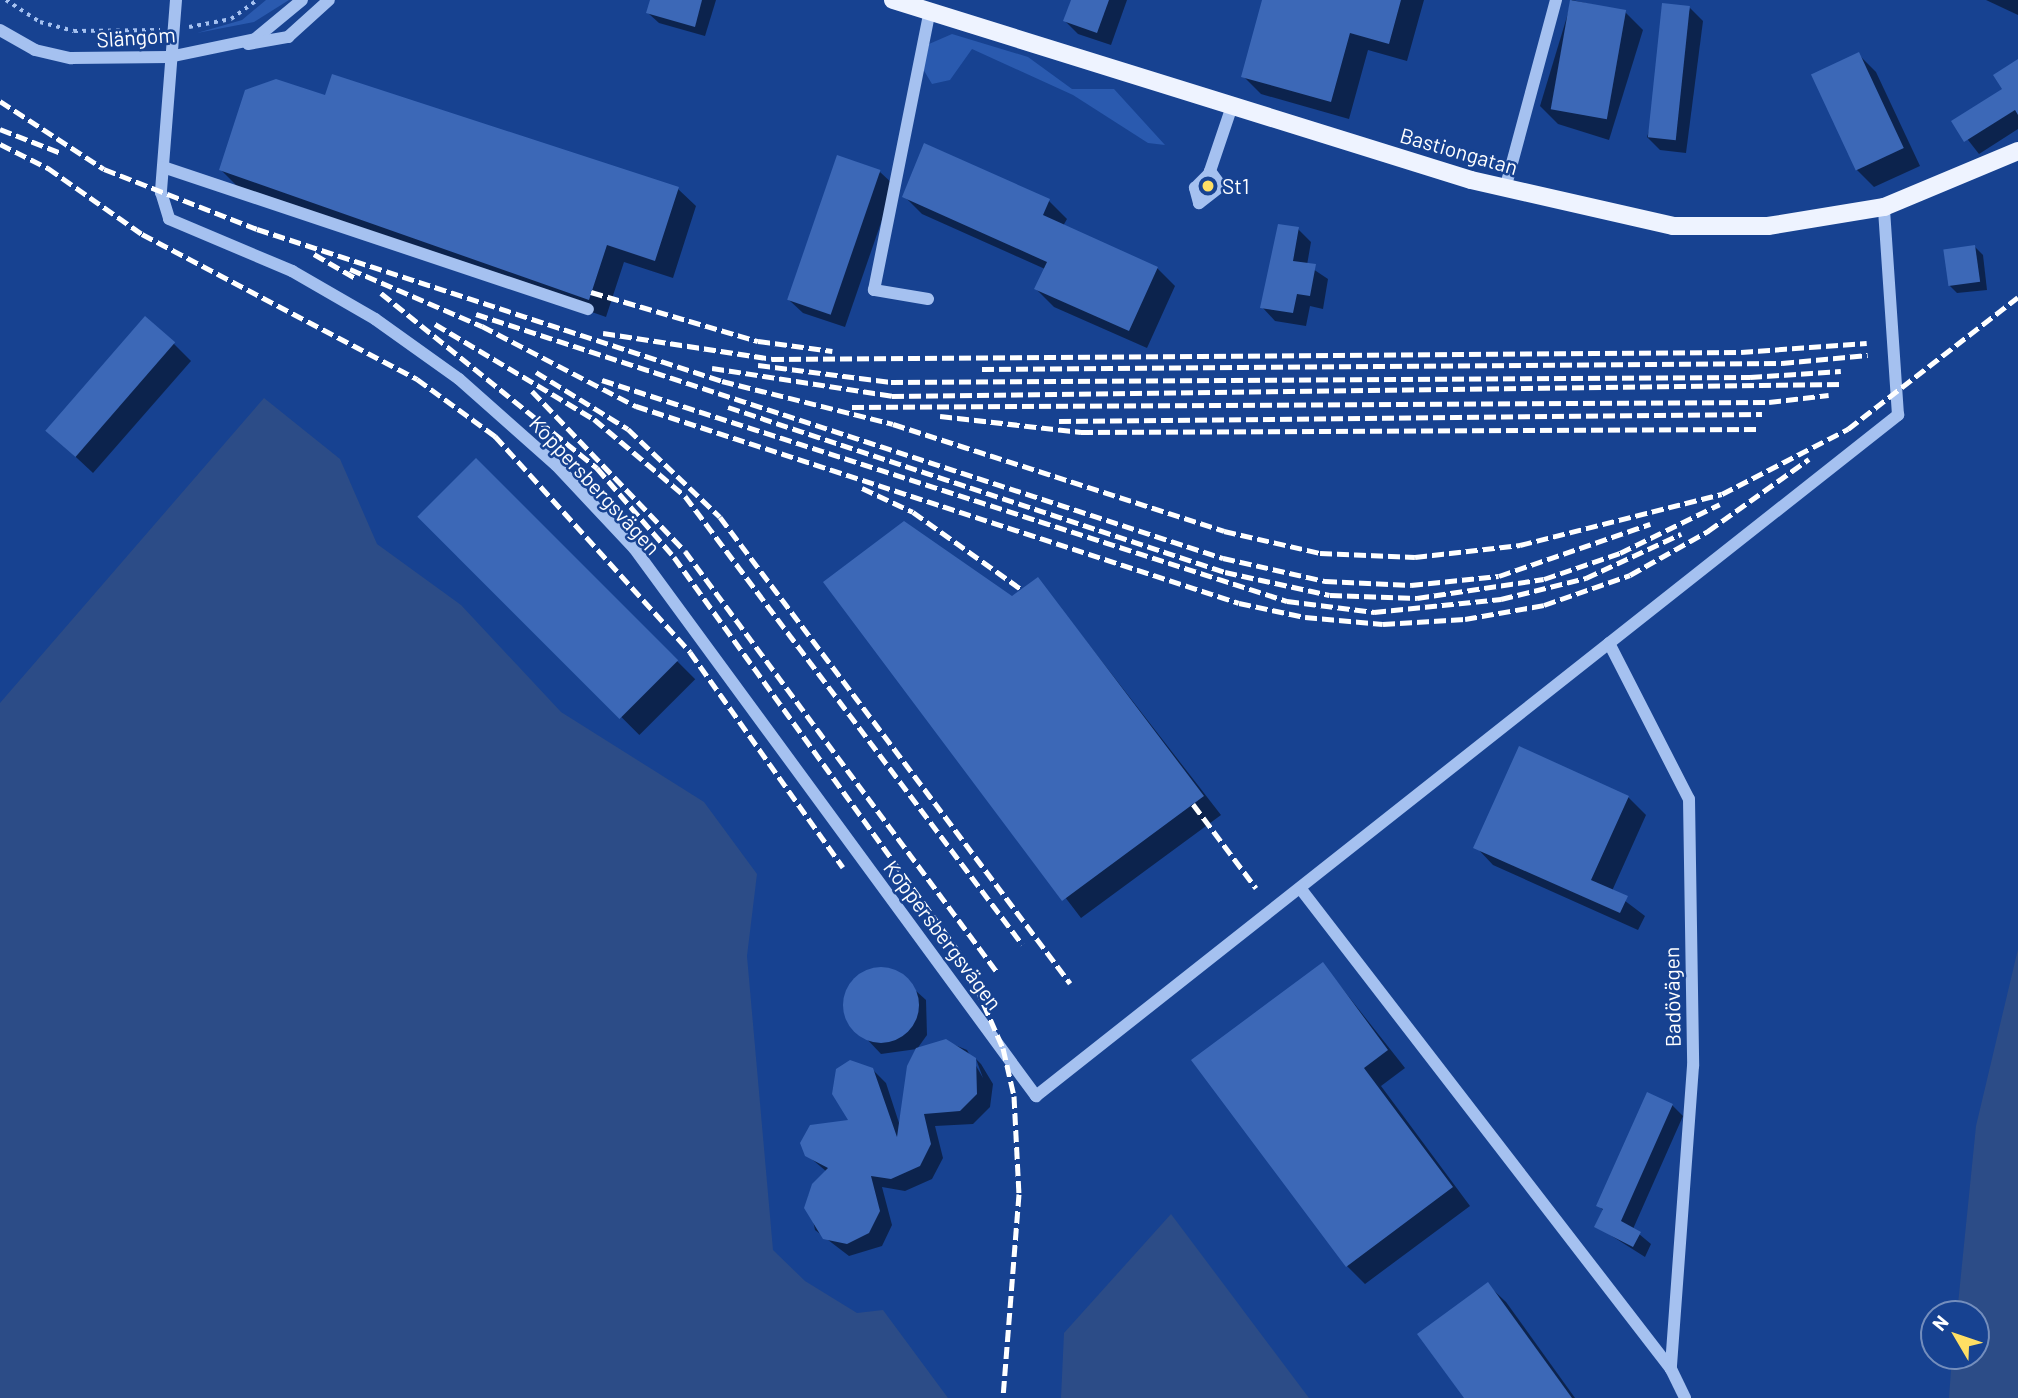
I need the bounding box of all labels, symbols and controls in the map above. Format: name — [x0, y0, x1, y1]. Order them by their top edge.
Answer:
street label: Slängom — [96, 22, 176, 52]
street label: Bastiongatan — [1397, 122, 1521, 180]
place label: St1 — [1222, 173, 1249, 199]
marker: St1 — [1200, 178, 1216, 194]
street label: Koppersbergsvägen — [524, 410, 666, 560]
street label: Koppersbergsvägen — [879, 855, 1007, 1015]
street label: Badövägen — [1659, 947, 1685, 1047]
north arrow — [1920, 1300, 1990, 1370]
text: N — [1927, 1311, 1953, 1335]

